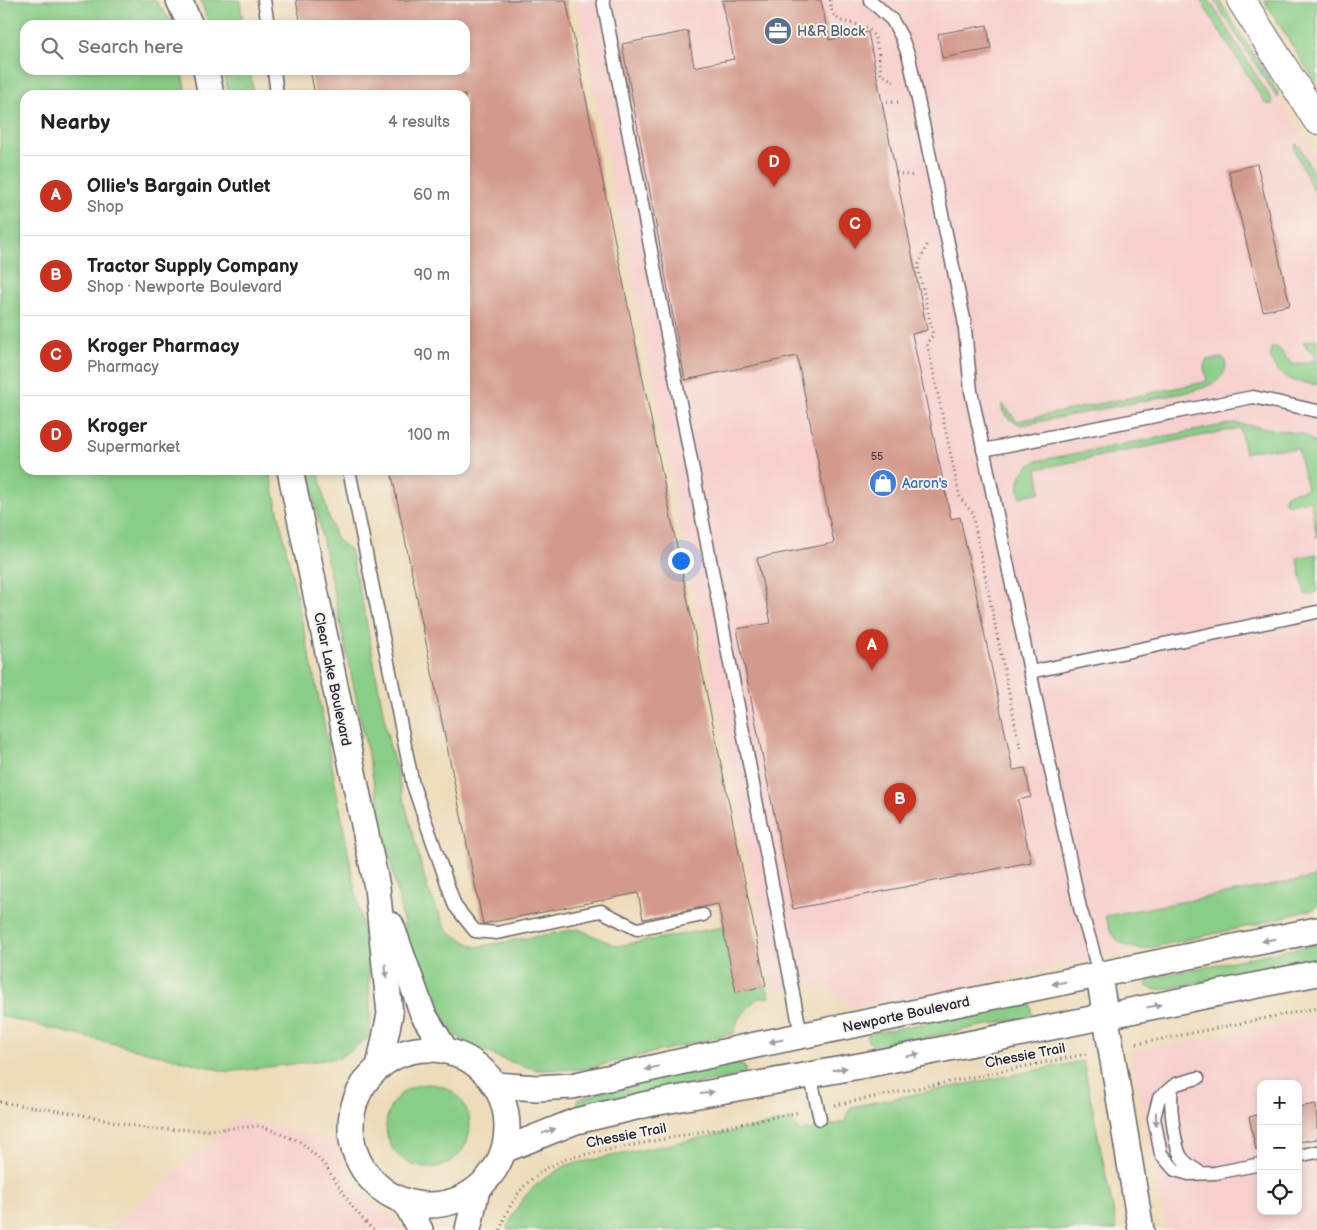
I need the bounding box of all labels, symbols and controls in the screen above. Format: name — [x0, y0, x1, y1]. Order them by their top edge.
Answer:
office icon: H&R Block — [763, 16, 793, 46]
search box — [20, 20, 470, 75]
place label: H&R Block — [797, 23, 865, 40]
icon: search — [38, 34, 66, 62]
text: Search here — [78, 36, 183, 59]
text: Nearby — [40, 110, 110, 135]
text: 4 results — [388, 113, 450, 132]
pin: D — [758, 146, 790, 187]
text: Ollie's Bargain Outlet — [87, 175, 270, 198]
text: A — [51, 186, 61, 205]
text: 60 m — [413, 186, 450, 205]
text: Shop — [87, 198, 124, 217]
pin: C — [839, 208, 871, 249]
text: Tractor Supply Company — [87, 255, 298, 278]
text: B — [50, 266, 62, 285]
text: 90 m — [414, 266, 450, 285]
text: Shop · Newporte Boulevard — [87, 278, 282, 297]
text: Kroger Pharmacy — [87, 335, 239, 358]
text: C — [50, 346, 62, 365]
text: 90 m — [414, 346, 450, 365]
text: Pharmacy — [87, 358, 159, 377]
text: Kroger — [87, 415, 147, 438]
text: D — [50, 426, 62, 445]
text: 100 m — [407, 426, 450, 445]
text: Supermarket — [87, 438, 180, 457]
house number: 55 — [871, 450, 883, 463]
shop icon: Aaron's — [868, 468, 898, 498]
place label: Aaron's — [902, 475, 948, 492]
your location — [668, 548, 694, 574]
street label: Clear Lake Boulevard — [310, 611, 355, 747]
pin: A — [856, 629, 888, 670]
pin: B — [884, 783, 916, 824]
one-way arrow — [1261, 937, 1277, 945]
one-way arrow — [382, 963, 390, 979]
one-way arrow — [1050, 980, 1066, 988]
street label: Newporte Boulevard — [841, 993, 971, 1036]
one-way arrow — [1146, 1002, 1162, 1010]
one-way arrow — [768, 1037, 784, 1045]
street label: Chessie Trail — [983, 1039, 1067, 1072]
one-way arrow — [905, 1051, 921, 1059]
one-way arrow — [644, 1064, 659, 1072]
one-way arrow — [832, 1065, 848, 1073]
map controls — [1257, 1080, 1302, 1215]
button: + — [1257, 1080, 1302, 1125]
one-way arrow — [699, 1088, 715, 1096]
one-way arrow — [1152, 1111, 1160, 1127]
street label: Chessie Trail — [584, 1119, 668, 1152]
button: − — [1257, 1125, 1302, 1170]
one-way arrow — [542, 1127, 557, 1135]
button: locate — [1257, 1170, 1302, 1215]

